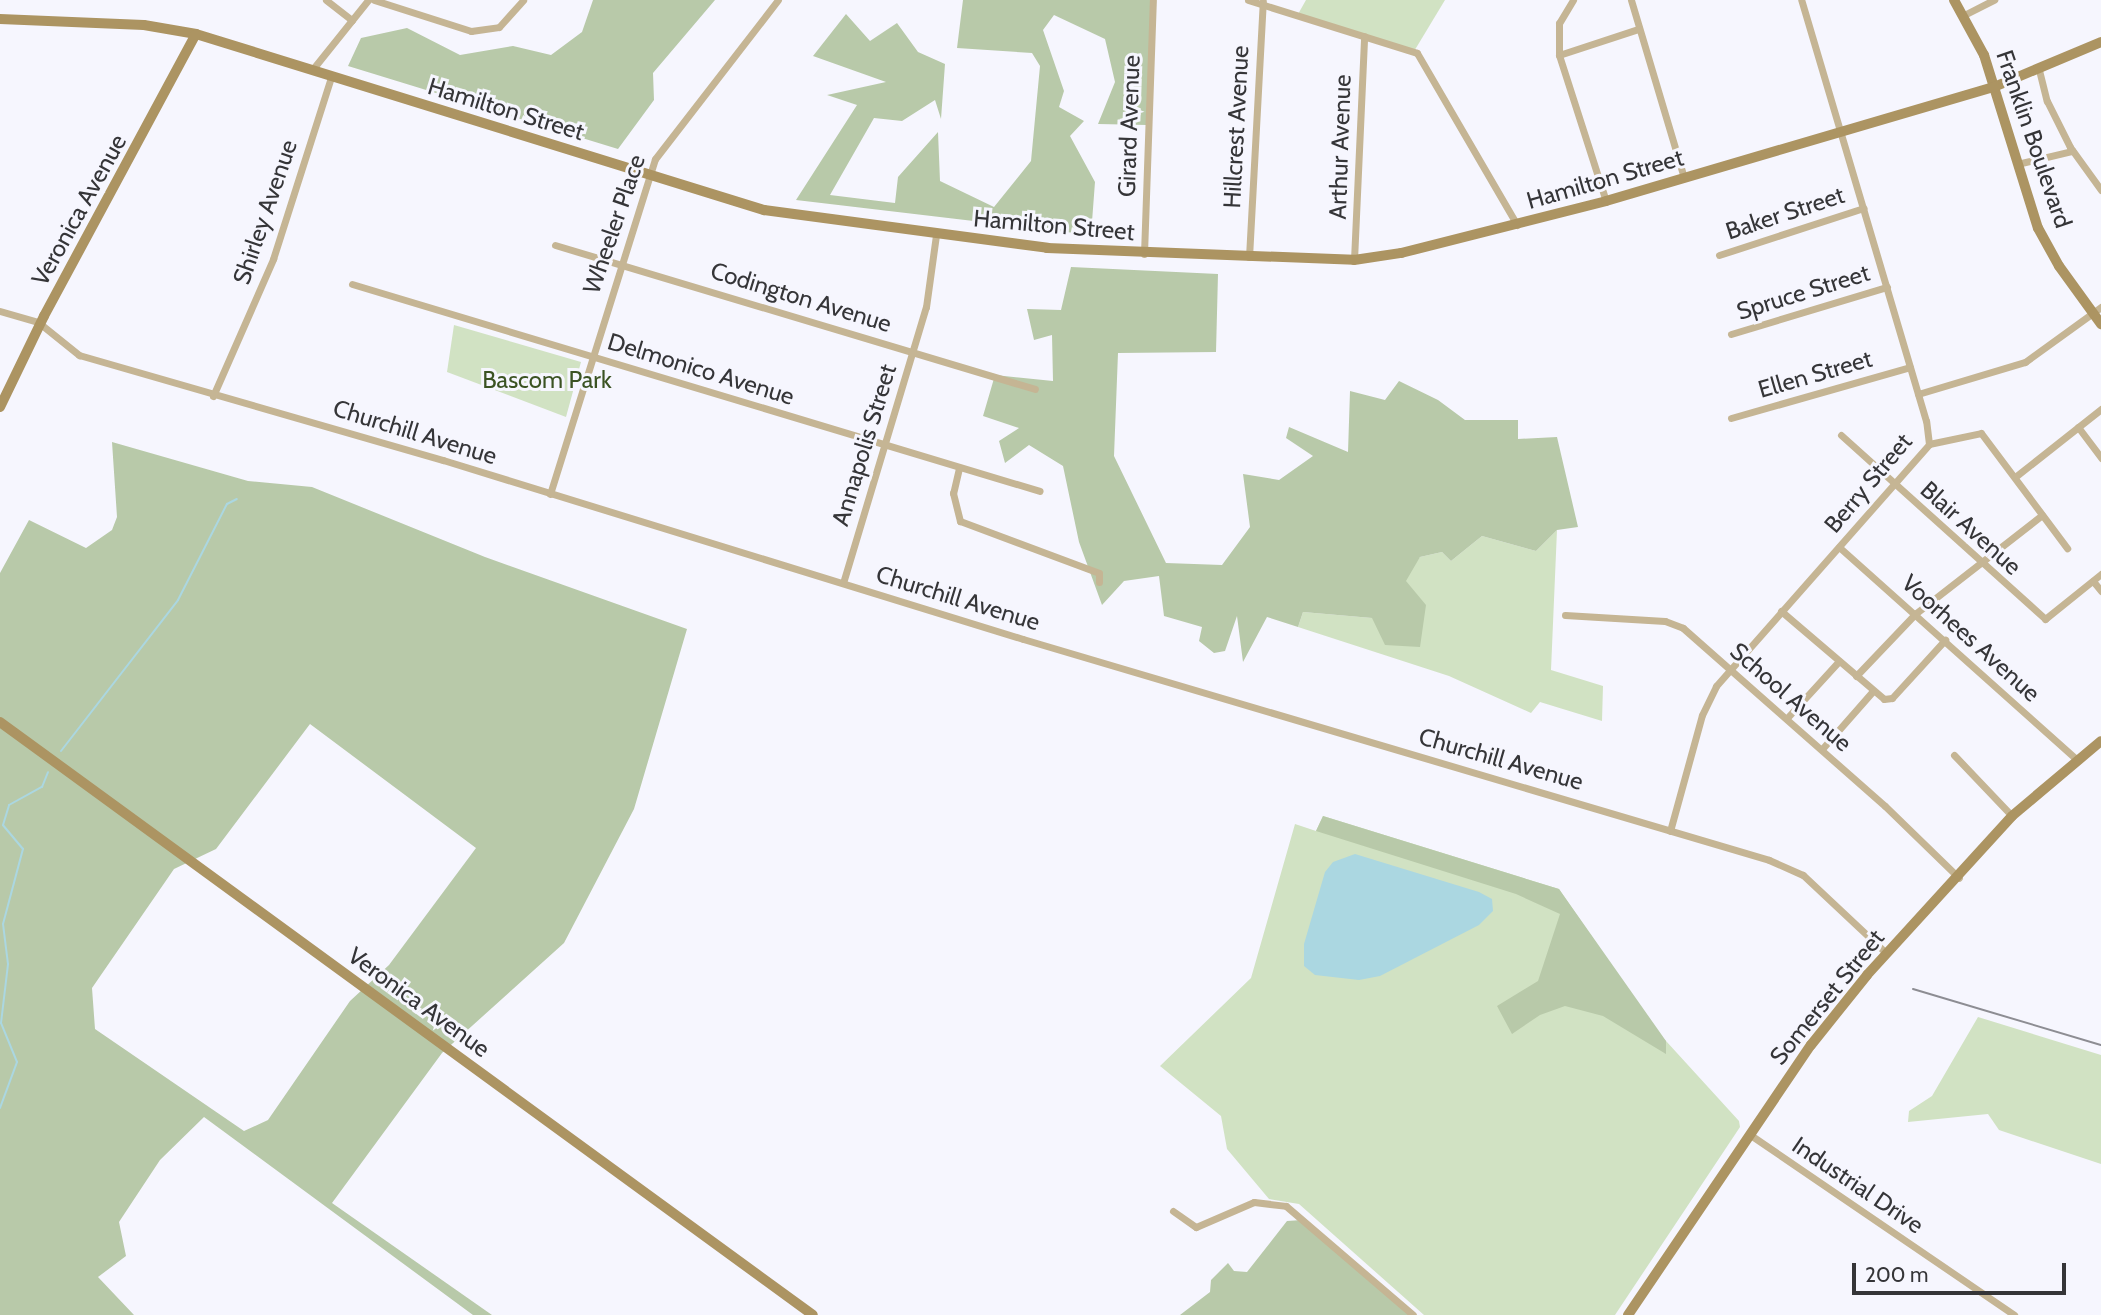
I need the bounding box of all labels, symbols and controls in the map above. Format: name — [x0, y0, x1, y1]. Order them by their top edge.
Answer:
street label: Hillcrest Avenue — [1217, 45, 1255, 209]
street label: Franklin Boulevard — [1990, 46, 2078, 232]
street label: Girard Avenue — [1112, 54, 1146, 198]
street label: Hamilton Street — [425, 72, 587, 146]
street label: Arthur Avenue — [1323, 74, 1357, 220]
street label: Veronica Avenue — [26, 129, 132, 291]
street label: Shirley Avenue — [227, 136, 303, 288]
street label: Hamilton Street — [1523, 143, 1687, 215]
street label: Wheeler Place — [577, 151, 651, 297]
street label: Baker Street — [1722, 180, 1848, 246]
street label: Hamilton Street — [972, 204, 1136, 246]
street label: Codington Avenue — [707, 256, 895, 338]
street label: Spruce Street — [1733, 258, 1873, 326]
street label: Delmonico Avenue — [604, 327, 798, 411]
street label: Ellen Street — [1755, 344, 1875, 404]
street label: Annapolis Street — [826, 361, 902, 529]
park label: Bascom Park — [482, 366, 612, 394]
street label: Churchill Avenue — [330, 393, 500, 471]
street label: Berry Street — [1818, 427, 1918, 539]
street label: Blair Avenue — [1915, 475, 2027, 581]
street label: Churchill Avenue — [873, 559, 1043, 637]
street label: Voorhees Avenue — [1896, 568, 2046, 708]
street label: School Avenue — [1724, 636, 1858, 758]
street label: Churchill Avenue — [1416, 722, 1586, 796]
street label: Somerset Street — [1764, 924, 1890, 1070]
street label: Veronica Avenue — [342, 941, 496, 1063]
street label: Industrial Drive — [1787, 1130, 1929, 1240]
scale bar — [1856, 1248, 2070, 1292]
text: 200 m — [1865, 1262, 1928, 1287]

